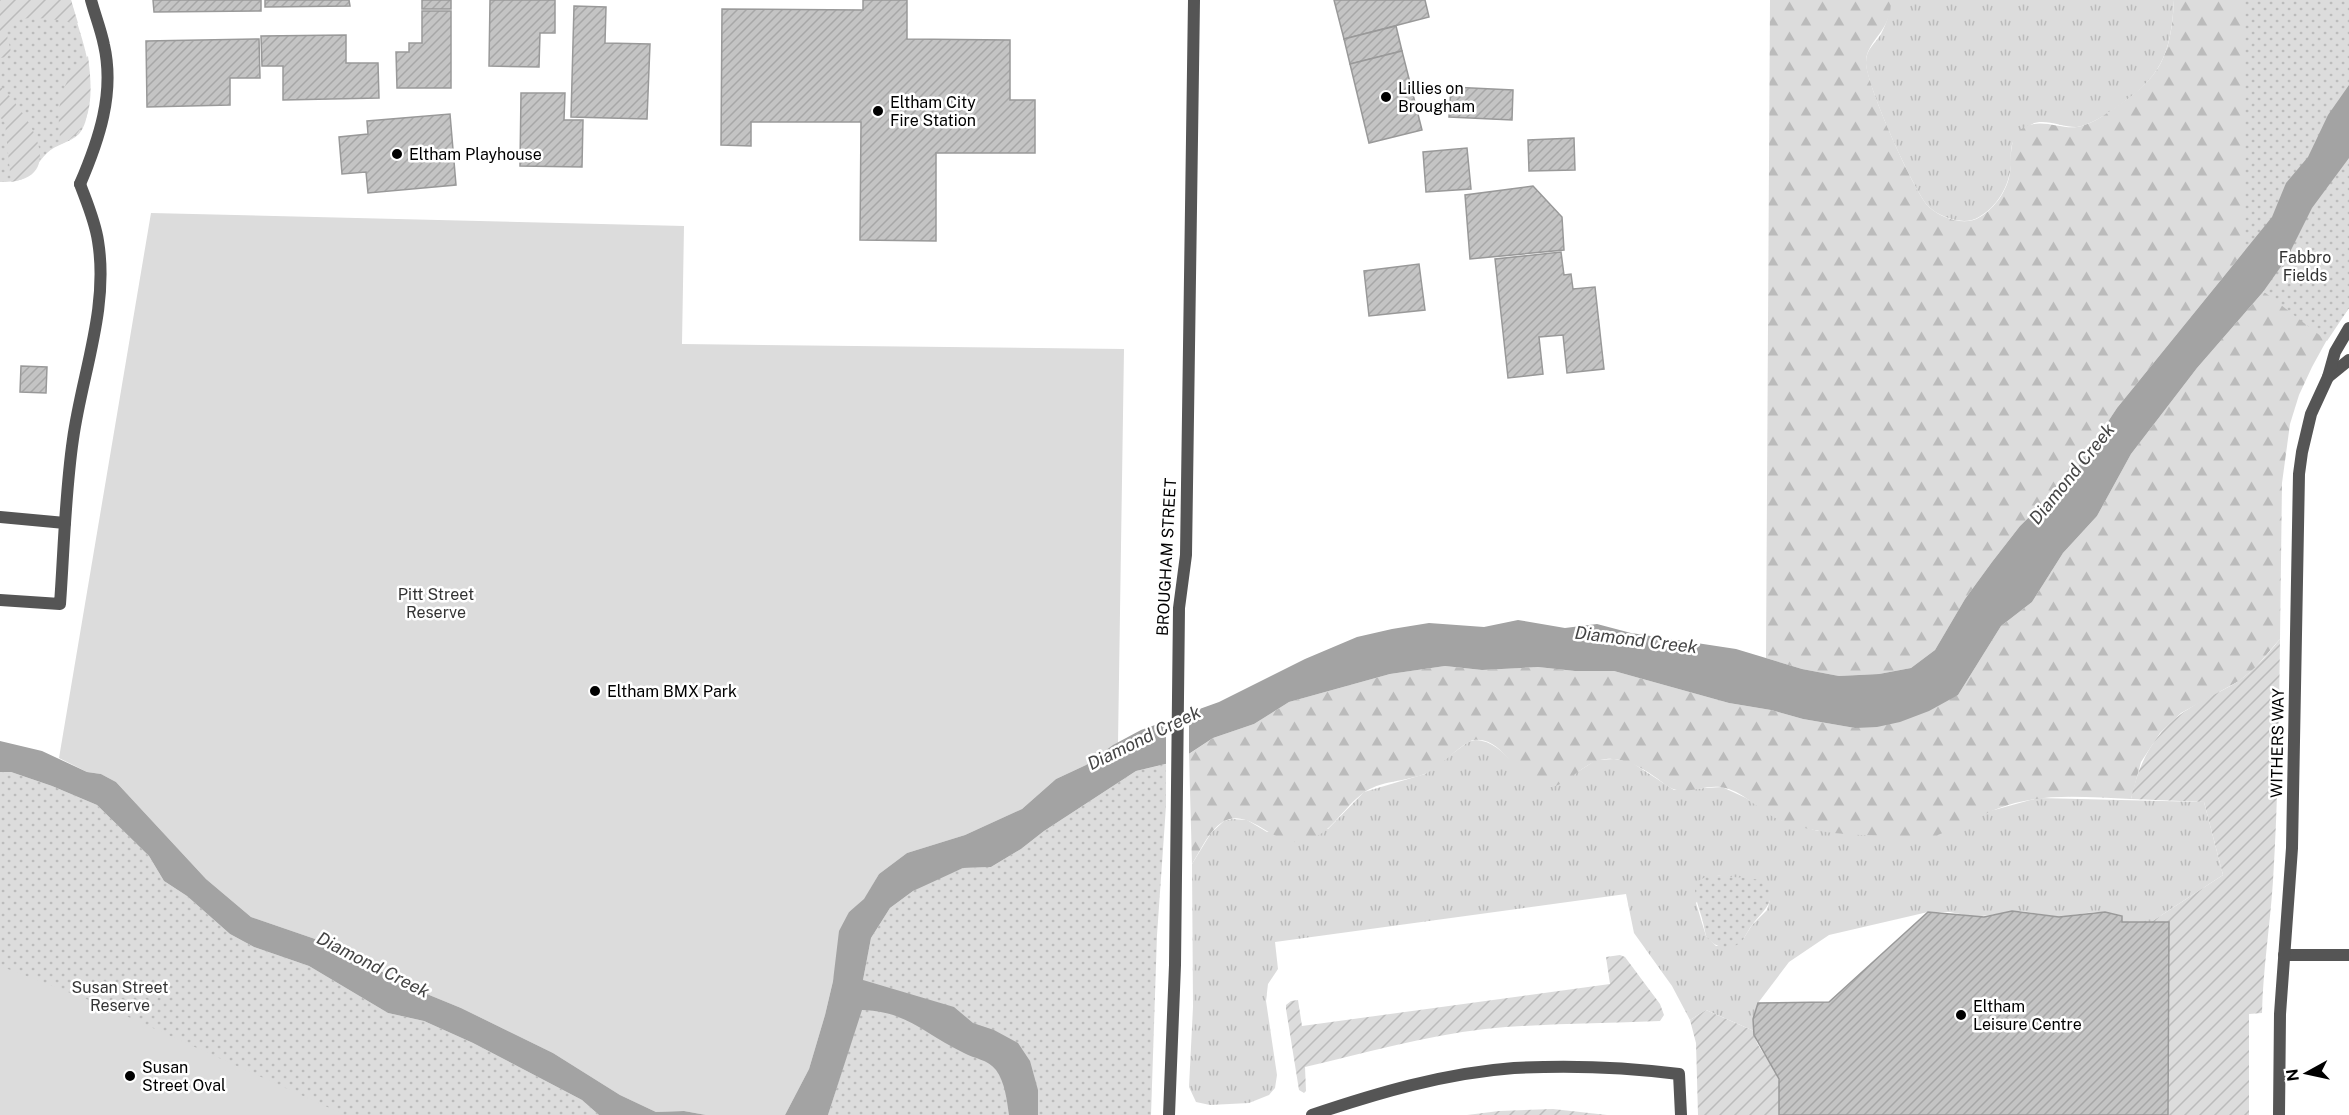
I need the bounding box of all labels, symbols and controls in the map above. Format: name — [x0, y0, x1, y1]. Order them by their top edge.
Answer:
place label: Lillies on Brougham — [1398, 79, 1475, 116]
marker: Lillies on Brougham — [1379, 90, 1393, 104]
place label: Eltham City Fire Station — [890, 93, 976, 130]
marker: Eltham City Fire Station — [871, 104, 885, 118]
place label: Eltham Playhouse — [409, 145, 542, 164]
marker: Eltham Playhouse — [390, 147, 404, 161]
park label: Fabbro Fields — [2279, 248, 2331, 285]
water label: Diamond Creek — [2025, 419, 2119, 528]
street label: BROUGHAM STREET — [1153, 477, 1180, 636]
park label: Pitt Street Reserve — [398, 585, 474, 622]
water label: Diamond Creek — [1573, 622, 1699, 657]
place label: Eltham BMX Park — [607, 682, 737, 701]
marker: Eltham BMX Park — [588, 684, 602, 698]
street label: WITHERS WAY — [2267, 688, 2288, 798]
water label: Diamond Creek — [1084, 701, 1204, 774]
water label: Diamond Creek — [313, 927, 433, 1002]
park label: Susan Street Reserve — [72, 978, 168, 1015]
place label: Eltham Leisure Centre — [1973, 997, 2082, 1034]
marker: Eltham Leisure Centre — [1954, 1008, 1968, 1022]
north arrow — [2277, 1043, 2337, 1103]
place label: Susan Street Oval — [142, 1058, 226, 1095]
text: N — [2282, 1067, 2303, 1083]
marker: Susan Street Oval — [123, 1069, 137, 1083]

